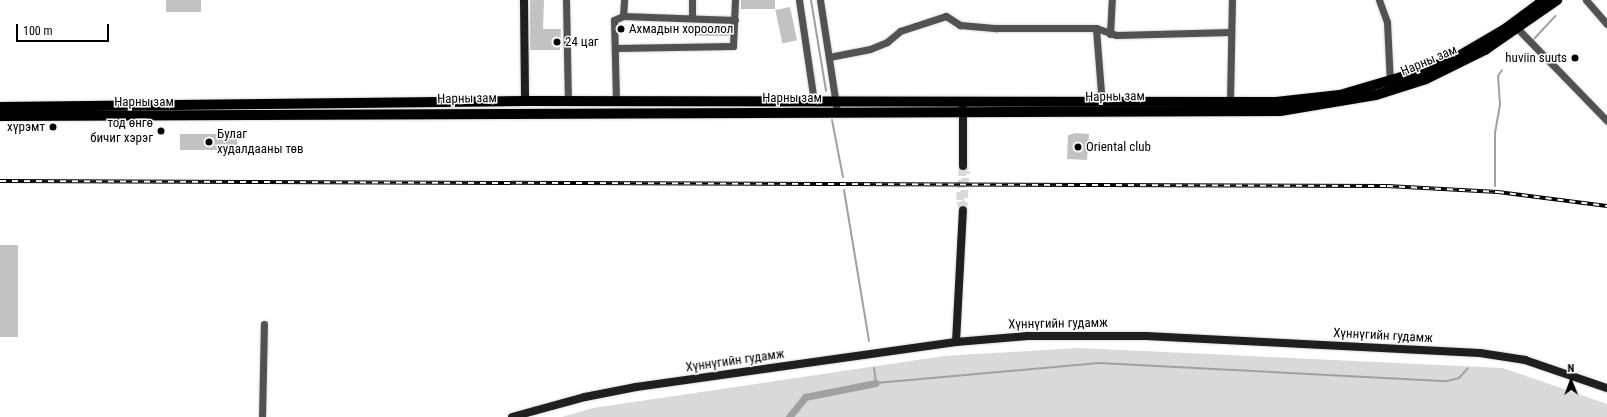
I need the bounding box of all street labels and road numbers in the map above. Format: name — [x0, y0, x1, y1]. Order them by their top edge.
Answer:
street label: Нарны зам — [1399, 42, 1459, 80]
street label: Нарны зам — [1085, 89, 1145, 105]
street label: Нарны зам — [762, 90, 822, 106]
street label: Нарны зам — [437, 91, 497, 107]
street label: Нарны зам — [114, 94, 174, 110]
street label: Хүннүгийн гудамж — [1008, 315, 1108, 333]
street label: Хүннүгийн гудамж — [1333, 326, 1433, 346]
street label: Хүннүгийн гудамж — [685, 346, 785, 376]

